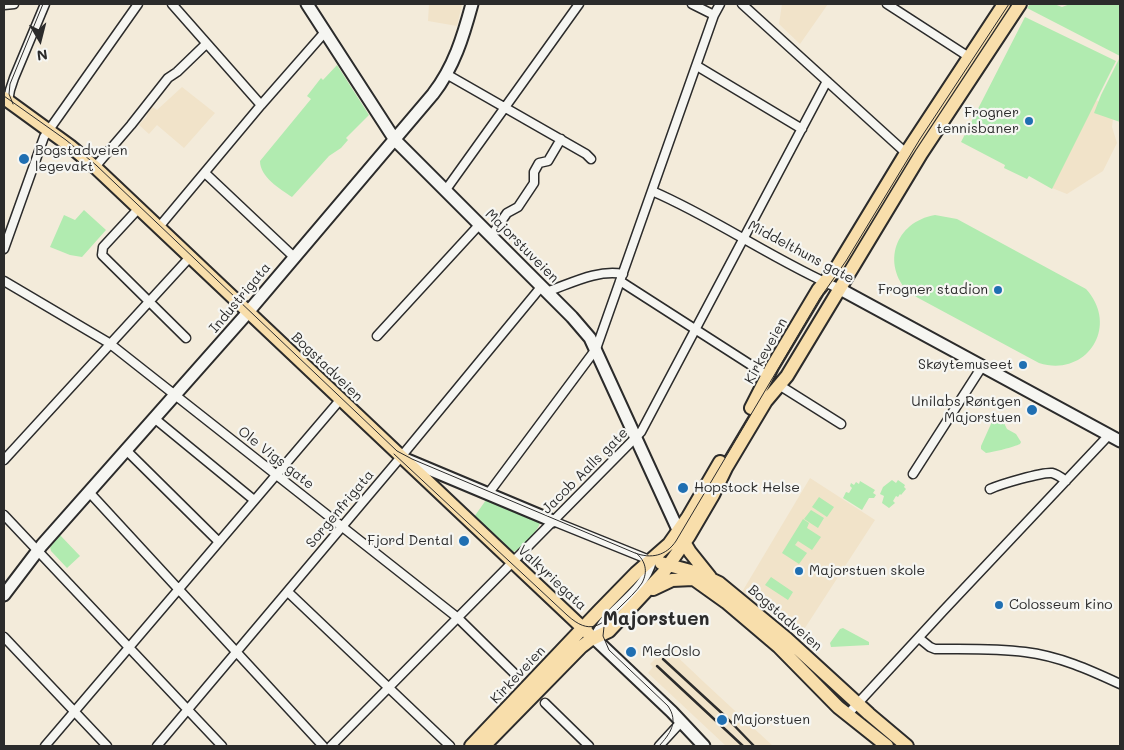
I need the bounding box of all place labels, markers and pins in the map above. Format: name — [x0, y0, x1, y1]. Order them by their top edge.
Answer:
place label: Frogner tennisbaner — [936, 105, 1019, 138]
marker: Frogner tennisbaner — [1023, 115, 1035, 127]
place label: Bogstadveien legevakt — [35, 143, 127, 176]
marker: Bogstadveien legevakt — [17, 152, 31, 166]
place label: Frogner stadion — [878, 282, 988, 298]
marker: Frogner stadion — [992, 284, 1004, 296]
place label: Skøytemuseet — [918, 357, 1013, 373]
marker: Skøytemuseet — [1017, 359, 1029, 371]
place label: Unilabs Røntgen Majorstuen — [911, 394, 1021, 427]
marker: Unilabs Røntgen Majorstuen — [1025, 403, 1039, 417]
place label: Hopstock Helse — [694, 480, 800, 496]
marker: Hopstock Helse — [676, 481, 690, 495]
place label: Fjord Dental — [367, 533, 453, 549]
marker: Fjord Dental — [457, 534, 471, 548]
place label: Majorstuen skole — [809, 563, 925, 579]
marker: Majorstuen skole — [793, 565, 805, 577]
place label: Colosseum kino — [1009, 597, 1112, 613]
marker: Colosseum kino — [993, 599, 1005, 611]
place label: MedOslo — [642, 644, 700, 660]
marker: MedOslo — [624, 645, 638, 659]
place label: Majorstuen — [733, 712, 810, 728]
marker: Majorstuen — [715, 713, 729, 727]

